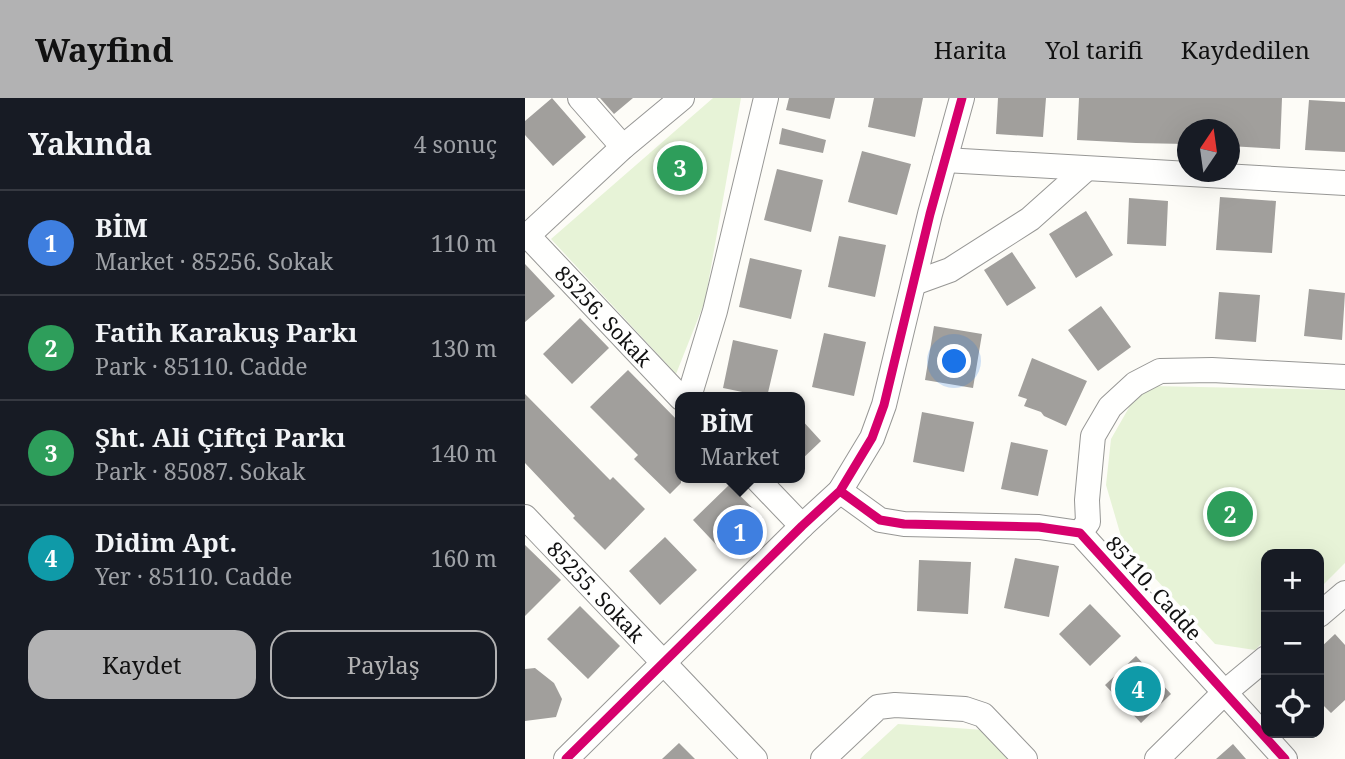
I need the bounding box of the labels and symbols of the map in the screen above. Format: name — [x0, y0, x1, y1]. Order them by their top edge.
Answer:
north arrow — [1177, 119, 1240, 182]
pin: 3 — [657, 142, 703, 194]
street label: 85256. Sokak — [549, 259, 659, 373]
your location — [937, 344, 971, 378]
pin: 2 — [1207, 488, 1253, 540]
pin: 1 — [717, 506, 763, 558]
street label: 85110. Cadde — [1100, 530, 1208, 646]
street label: 85255. Sokak — [541, 535, 651, 649]
pin: 4 — [1115, 663, 1161, 715]

